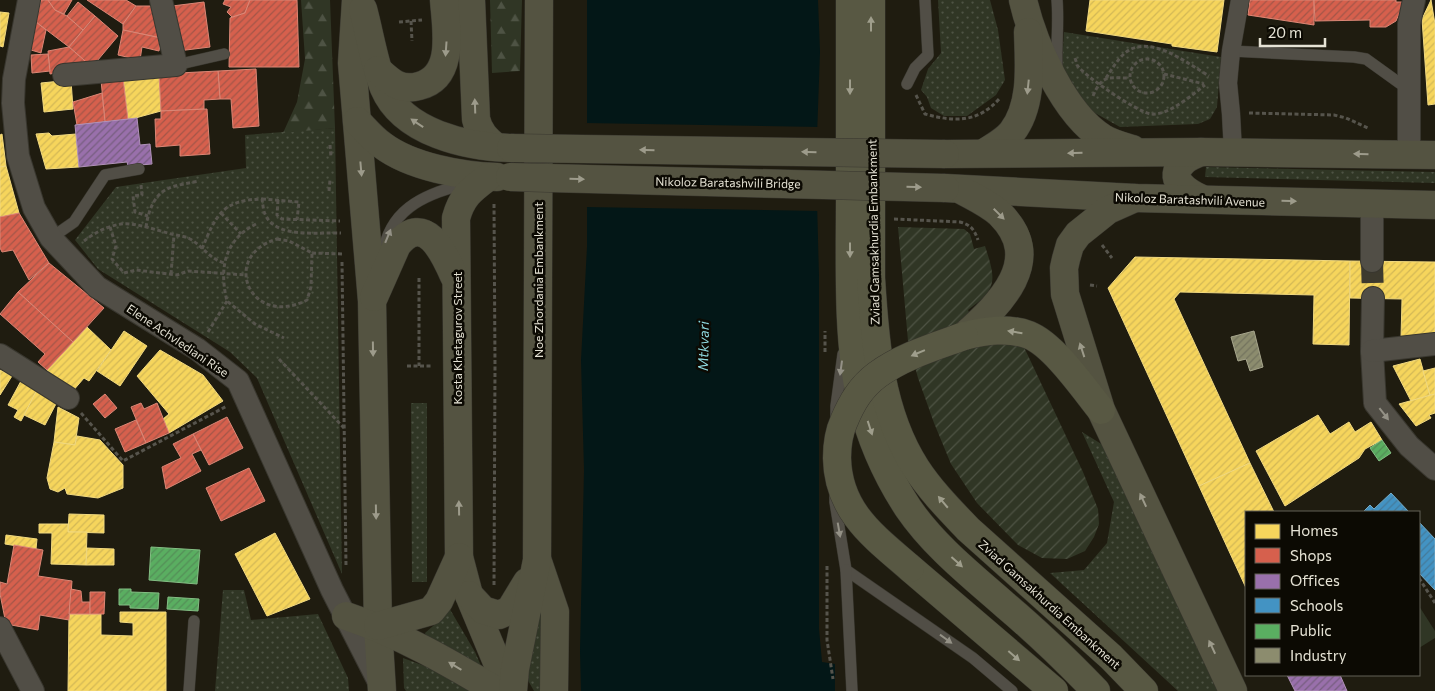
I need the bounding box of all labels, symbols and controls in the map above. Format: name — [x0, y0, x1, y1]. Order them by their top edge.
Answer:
scale bar — [1260, 15, 1325, 47]
one-way arrow — [867, 16, 875, 32]
text: 20 m — [1268, 23, 1302, 41]
one-way arrow — [441, 41, 449, 57]
one-way arrow — [846, 79, 854, 95]
one-way arrow — [1024, 79, 1032, 95]
one-way arrow — [471, 98, 479, 114]
one-way arrow — [410, 118, 423, 128]
street label: Zviad Gamsakhurdia Embankment — [864, 139, 882, 325]
one-way arrow — [638, 145, 654, 153]
one-way arrow — [801, 148, 817, 156]
one-way arrow — [1067, 149, 1083, 157]
one-way arrow — [1352, 150, 1368, 158]
one-way arrow — [358, 161, 366, 177]
street label: Nikoloz Baratashvili Bridge — [655, 174, 801, 190]
one-way arrow — [569, 175, 585, 183]
one-way arrow — [906, 183, 922, 191]
street label: Nikoloz Baratashvili Avenue — [1115, 189, 1265, 209]
one-way arrow — [1281, 197, 1297, 205]
street label: Noe Zhordania Embankment — [531, 202, 545, 358]
one-way arrow — [992, 208, 1004, 220]
one-way arrow — [385, 229, 392, 244]
one-way arrow — [846, 242, 854, 258]
street label: Kosta Khetagurov Street — [450, 271, 464, 405]
street label: Elene Achvlediani Rise — [124, 301, 232, 379]
water label: Mtkvari — [694, 320, 712, 371]
one-way arrow — [1007, 328, 1023, 336]
one-way arrow — [369, 342, 377, 358]
one-way arrow — [1077, 342, 1085, 357]
one-way arrow — [911, 349, 925, 357]
one-way arrow — [837, 360, 845, 376]
one-way arrow — [1379, 407, 1389, 421]
one-way arrow — [867, 420, 874, 435]
one-way arrow — [1139, 493, 1147, 507]
one-way arrow — [937, 496, 948, 509]
one-way arrow — [454, 500, 462, 516]
one-way arrow — [372, 504, 380, 520]
legend — [1245, 511, 1420, 676]
text: Homes — [1290, 521, 1338, 539]
one-way arrow — [836, 522, 844, 538]
street label: Zviad Gamsakhurdia Embankment — [976, 537, 1124, 671]
text: Shops — [1290, 546, 1332, 564]
one-way arrow — [951, 556, 963, 568]
text: Offices — [1290, 571, 1340, 589]
text: Schools — [1290, 596, 1344, 614]
text: Public — [1290, 621, 1332, 639]
one-way arrow — [939, 634, 952, 645]
one-way arrow — [1208, 640, 1216, 654]
text: Industry — [1290, 646, 1347, 664]
one-way arrow — [1007, 651, 1020, 662]
one-way arrow — [448, 661, 461, 670]

